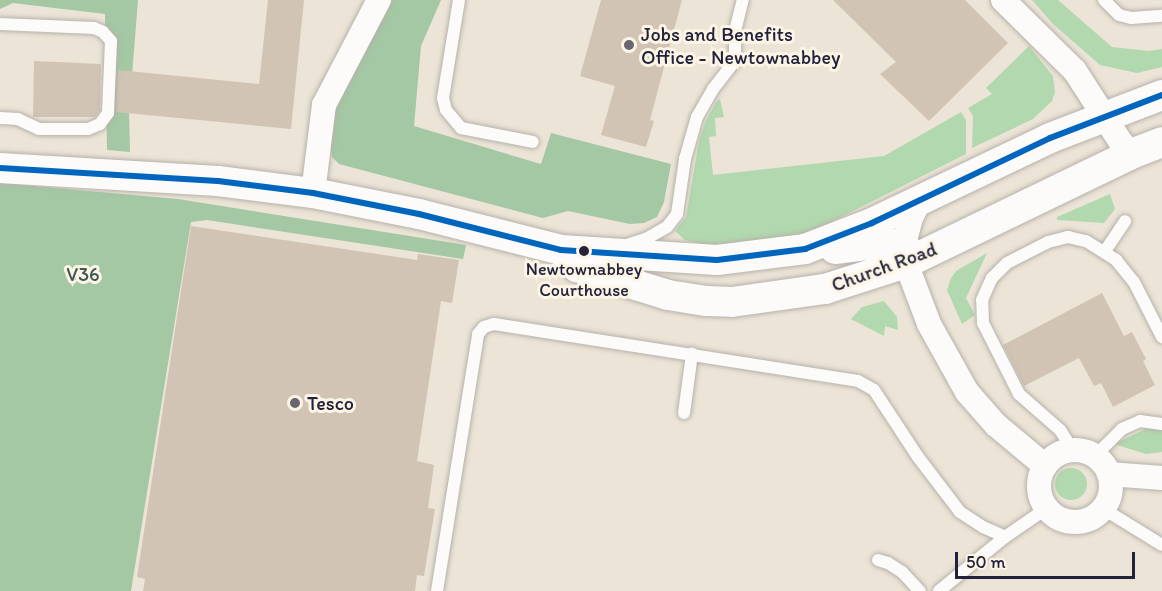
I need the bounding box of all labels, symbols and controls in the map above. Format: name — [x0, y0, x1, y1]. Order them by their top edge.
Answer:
place label: Jobs and Benefits Office - Newtownabbey — [641, 22, 840, 69]
marker: Jobs and Benefits Office - Newtownabbey — [622, 38, 636, 52]
street label: Church Road — [828, 237, 940, 297]
marker: Newtownabbey Courthouse — [578, 245, 590, 257]
place label: Newtownabbey Courthouse — [526, 259, 642, 302]
park label: V36 — [66, 262, 100, 286]
place label: Tesco — [307, 391, 354, 415]
marker: Tesco — [288, 396, 302, 410]
scale bar — [958, 540, 1138, 578]
text: 50 m — [966, 551, 1006, 573]

